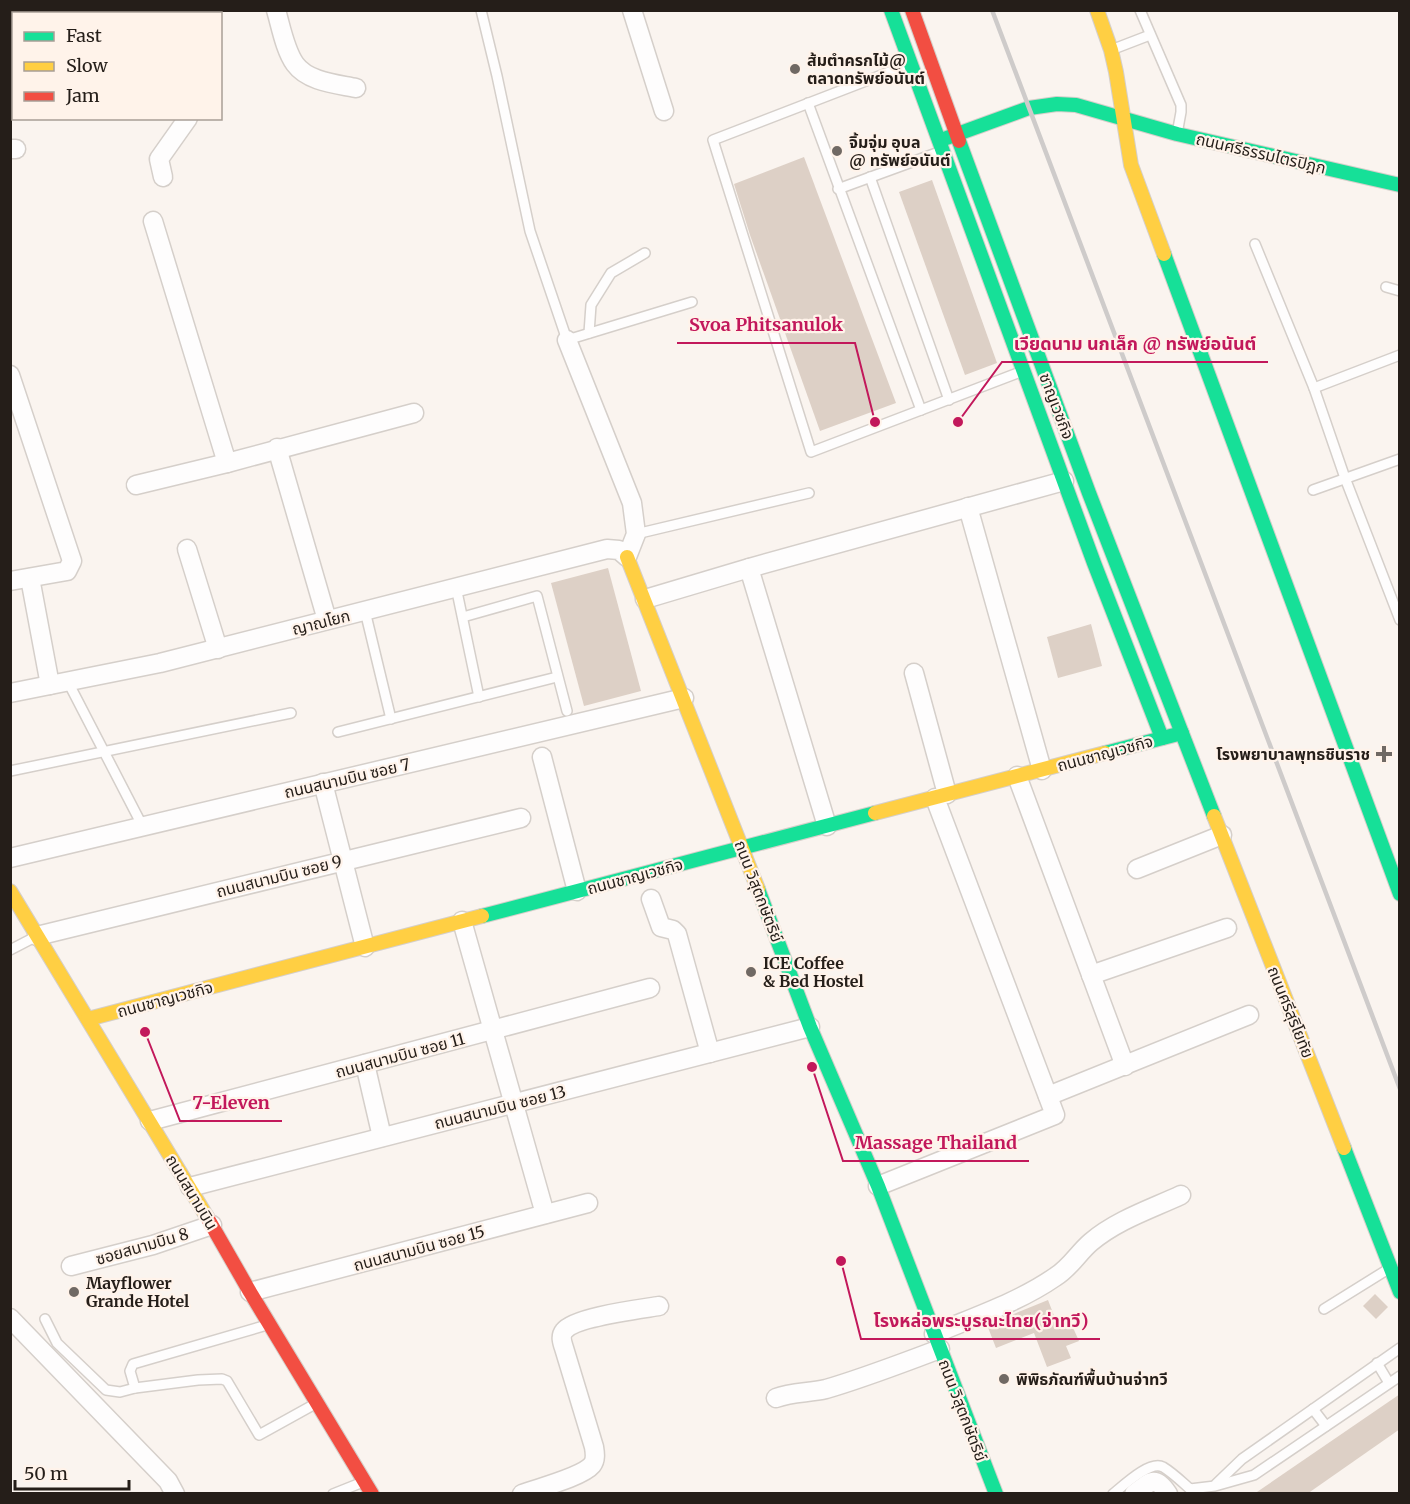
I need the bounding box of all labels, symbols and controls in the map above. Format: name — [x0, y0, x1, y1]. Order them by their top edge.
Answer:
legend — [12, 12, 222, 120]
text: Fast — [66, 24, 102, 47]
place label: ส้มตำครกไม้@ ตลาดทรัพย์อนันต์ — [807, 50, 925, 88]
text: Slow — [66, 54, 109, 77]
marker: ส้มตำครกไม้@ ตลาดทรัพย์อนันต์ — [788, 62, 802, 76]
text: Jam — [65, 84, 100, 107]
street label: ถนนศรีธรรมไตรปิฎก — [1194, 128, 1328, 178]
place label: จิ้มจุ่ม อุบล @ ทรัพย์อนันต์ — [849, 132, 951, 170]
marker: จิ้มจุ่ม อุบล @ ทรัพย์อนันต์ — [830, 144, 844, 158]
callout: Svoa Phitsanulok — [677, 307, 855, 343]
text: Svoa Phitsanulok — [689, 313, 843, 336]
callout: เวียดนาม นกเล็ก @ ทรัพย์อนันต์ — [1002, 326, 1268, 362]
text: เวียดนาม นกเล็ก @ ทรัพย์อนันต์ — [1014, 332, 1256, 355]
street label: ชาญเวชกิจ — [1035, 370, 1079, 442]
street label: ญาณโยก — [290, 605, 352, 639]
street label: ถนนชาญเวชกิจ — [1055, 731, 1155, 775]
place label: โรงพยาบาลพุทธชินราช — [1216, 744, 1370, 764]
marker: โรงพยาบาลพุทธชินราช — [1375, 745, 1393, 763]
street label: ถนนสนามบิน ซอย 7 — [282, 754, 412, 802]
street label: ถนน วิสุตกษัตริย์ — [730, 837, 788, 945]
street label: ถนนสนามบิน ซอย 9 — [214, 851, 344, 901]
street label: ถนนชาญเวชกิจ — [585, 854, 685, 898]
place label: ICE Coffee & Bed Hostel — [763, 953, 864, 991]
street label: ถนนศรีสุริโยทัย — [1264, 963, 1318, 1061]
marker: ICE Coffee & Bed Hostel — [744, 965, 758, 979]
street label: ถนนชาญเวชกิจ — [115, 977, 215, 1021]
street label: ถนนสนามบิน ซอย 11 — [333, 1028, 467, 1082]
street label: ถนนสนามบิน ซอย 13 — [432, 1081, 568, 1133]
callout: 7-Eleven — [180, 1085, 282, 1121]
text: 7-Eleven — [192, 1091, 270, 1114]
callout: Massage Thailand — [843, 1125, 1029, 1161]
text: Massage Thailand — [855, 1131, 1017, 1154]
street label: ถนนสนามบิน — [162, 1151, 222, 1233]
street label: ถนนสนามบิน ซอย 15 — [351, 1221, 487, 1275]
street label: ซอยสนามบิน 8 — [93, 1223, 191, 1269]
place label: Mayflower Grande Hotel — [86, 1273, 189, 1311]
marker: Mayflower Grande Hotel — [67, 1285, 81, 1299]
callout: โรงหล่อพระบูรณะไทย(จ่าทวี) — [861, 1303, 1100, 1339]
text: โรงหล่อพระบูรณะไทย(จ่าทวี) — [873, 1309, 1089, 1332]
street label: ถนน วิสุตกษัตริย์ — [934, 1356, 992, 1464]
place label: พิพิธภัณฑ์พื้นบ้านจ่าทวี — [1016, 1368, 1168, 1389]
marker: พิพิธภัณฑ์พื้นบ้านจ่าทวี — [997, 1372, 1011, 1386]
scale bar — [15, 1453, 129, 1491]
text: 50 m — [24, 1462, 68, 1485]

